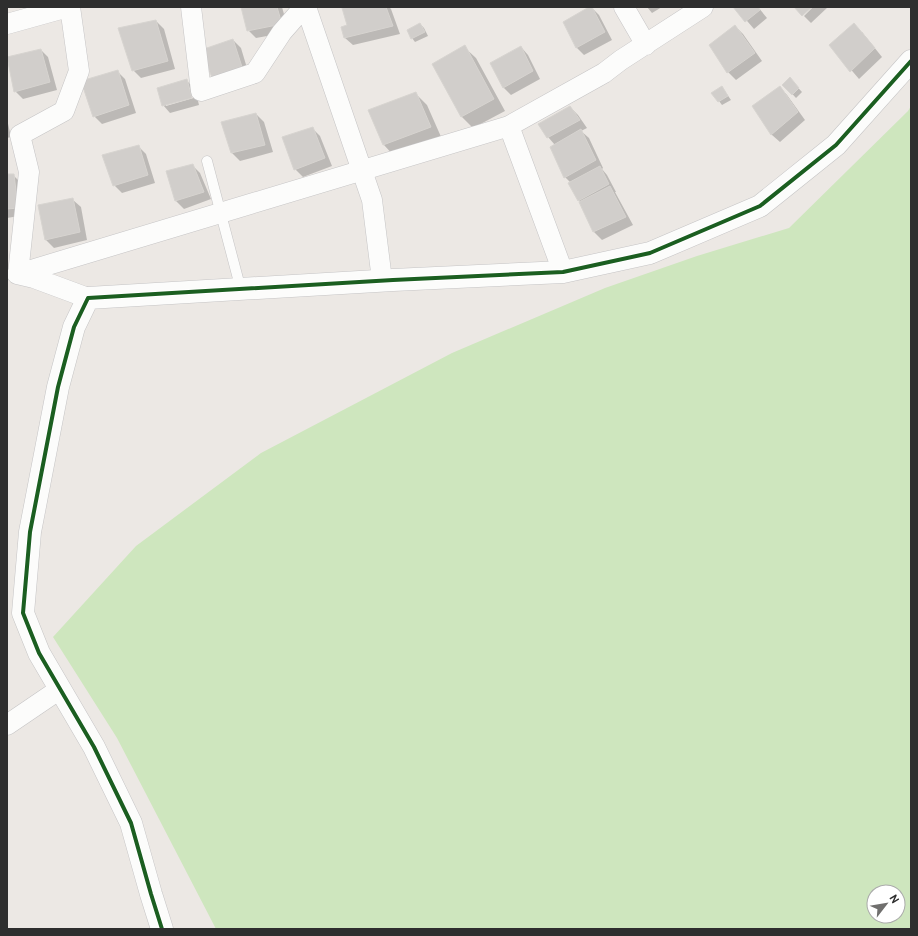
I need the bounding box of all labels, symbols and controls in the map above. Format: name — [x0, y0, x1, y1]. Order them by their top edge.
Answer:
north arrow — [866, 884, 906, 924]
text: N — [886, 892, 902, 906]

